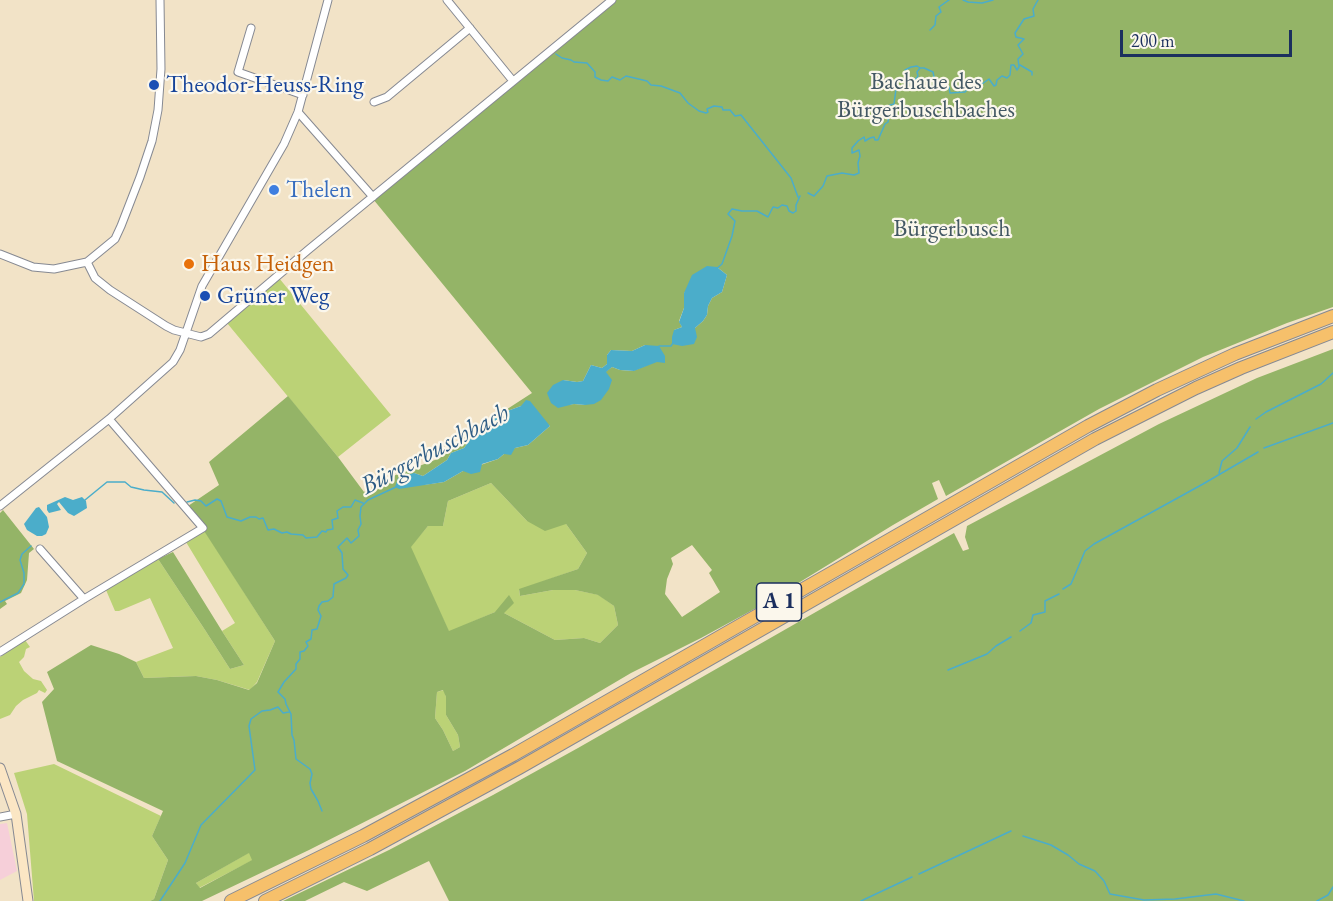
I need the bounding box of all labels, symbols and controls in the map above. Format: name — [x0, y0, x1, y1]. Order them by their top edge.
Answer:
scale bar — [1123, 18, 1296, 56]
text: 200 m — [1131, 29, 1175, 52]
park label: Bachaue des Bürgerbuschbaches — [837, 68, 1015, 124]
place label: Theodor-Heuss-Ring — [166, 71, 364, 99]
marker: Theodor-Heuss-Ring — [147, 78, 161, 92]
place label: Thelen — [286, 176, 352, 204]
marker: Thelen — [267, 183, 281, 197]
park label: Bürgerbusch — [893, 215, 1011, 243]
place label: Haus Heidgen — [201, 250, 335, 278]
marker: Haus Heidgen — [182, 257, 196, 271]
place label: Grüner Weg — [217, 282, 329, 310]
marker: Grüner Weg — [198, 289, 212, 303]
water label: Bürgerbuschbach — [355, 398, 515, 502]
road number: A 1 — [756, 583, 802, 621]

